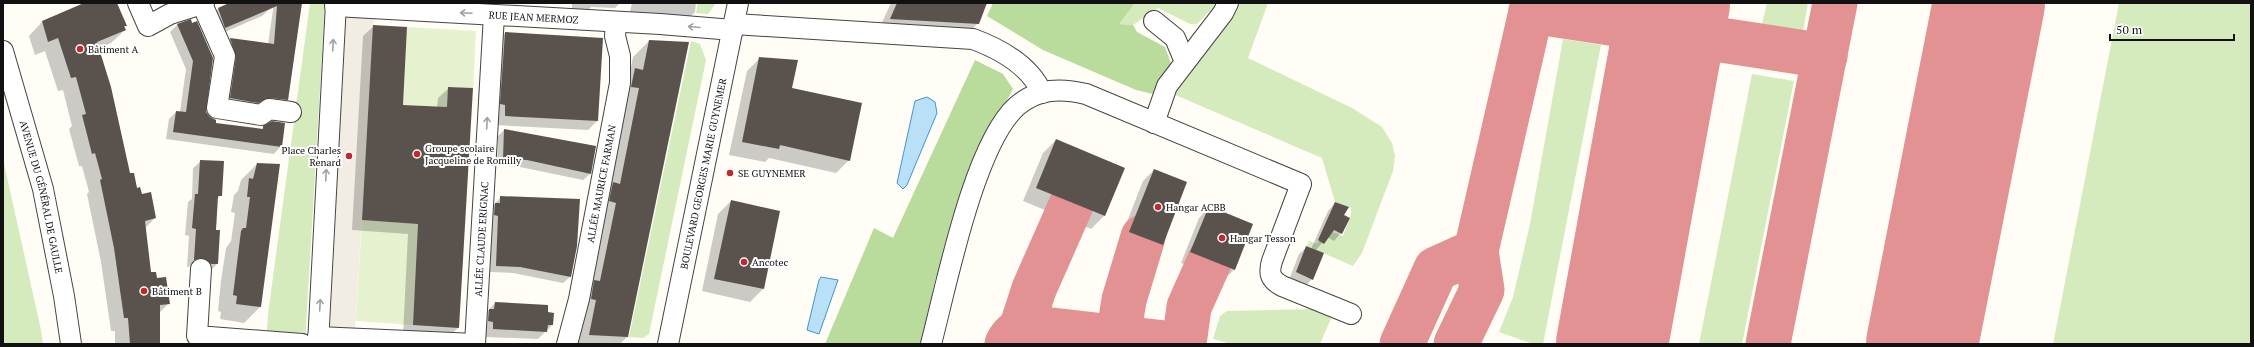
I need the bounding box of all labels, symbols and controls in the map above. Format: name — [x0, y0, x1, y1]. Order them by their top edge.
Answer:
street label: RUE JEAN MERMOZ — [488, 8, 579, 26]
one-way arrow — [460, 10, 473, 17]
scale bar — [2110, 16, 2234, 42]
text: 50 m — [2116, 22, 2143, 37]
one-way arrow — [688, 23, 701, 31]
one-way arrow — [330, 39, 337, 52]
place label: Bâtiment A — [88, 43, 138, 56]
marker: Bâtiment A — [75, 44, 85, 54]
street label: BOULEVARD GEORGES MARIE GUYNEMER — [677, 76, 729, 270]
one-way arrow — [484, 117, 491, 130]
street label: AVENUE DU GÉNÉRAL DE GAULLE — [17, 119, 66, 275]
street label: ALLÉE MAURICE FARMAN — [583, 123, 619, 244]
place label: Groupe scolaire Jacqueline de Romilly — [425, 142, 522, 167]
place label: Place Charles Renard — [281, 144, 341, 169]
marker: Groupe scolaire Jacqueline de Romilly — [412, 149, 422, 159]
marker: Place Charles Renard — [344, 151, 354, 161]
place label: SE GUYNEMER — [738, 167, 806, 180]
marker: SE GUYNEMER — [725, 168, 735, 178]
one-way arrow — [323, 169, 330, 182]
street label: ALLÉE CLAUDE ERIGNAC — [471, 181, 491, 297]
place label: Hangar ACBB — [1166, 201, 1226, 214]
marker: Hangar ACBB — [1153, 202, 1163, 212]
place label: Hangar Tesson — [1230, 232, 1296, 245]
marker: Hangar Tesson — [1217, 233, 1227, 243]
place label: Ancotec — [752, 256, 788, 269]
marker: Ancotec — [739, 257, 749, 267]
place label: Bâtiment B — [152, 285, 202, 298]
marker: Bâtiment B — [139, 286, 149, 296]
one-way arrow — [316, 299, 323, 312]

